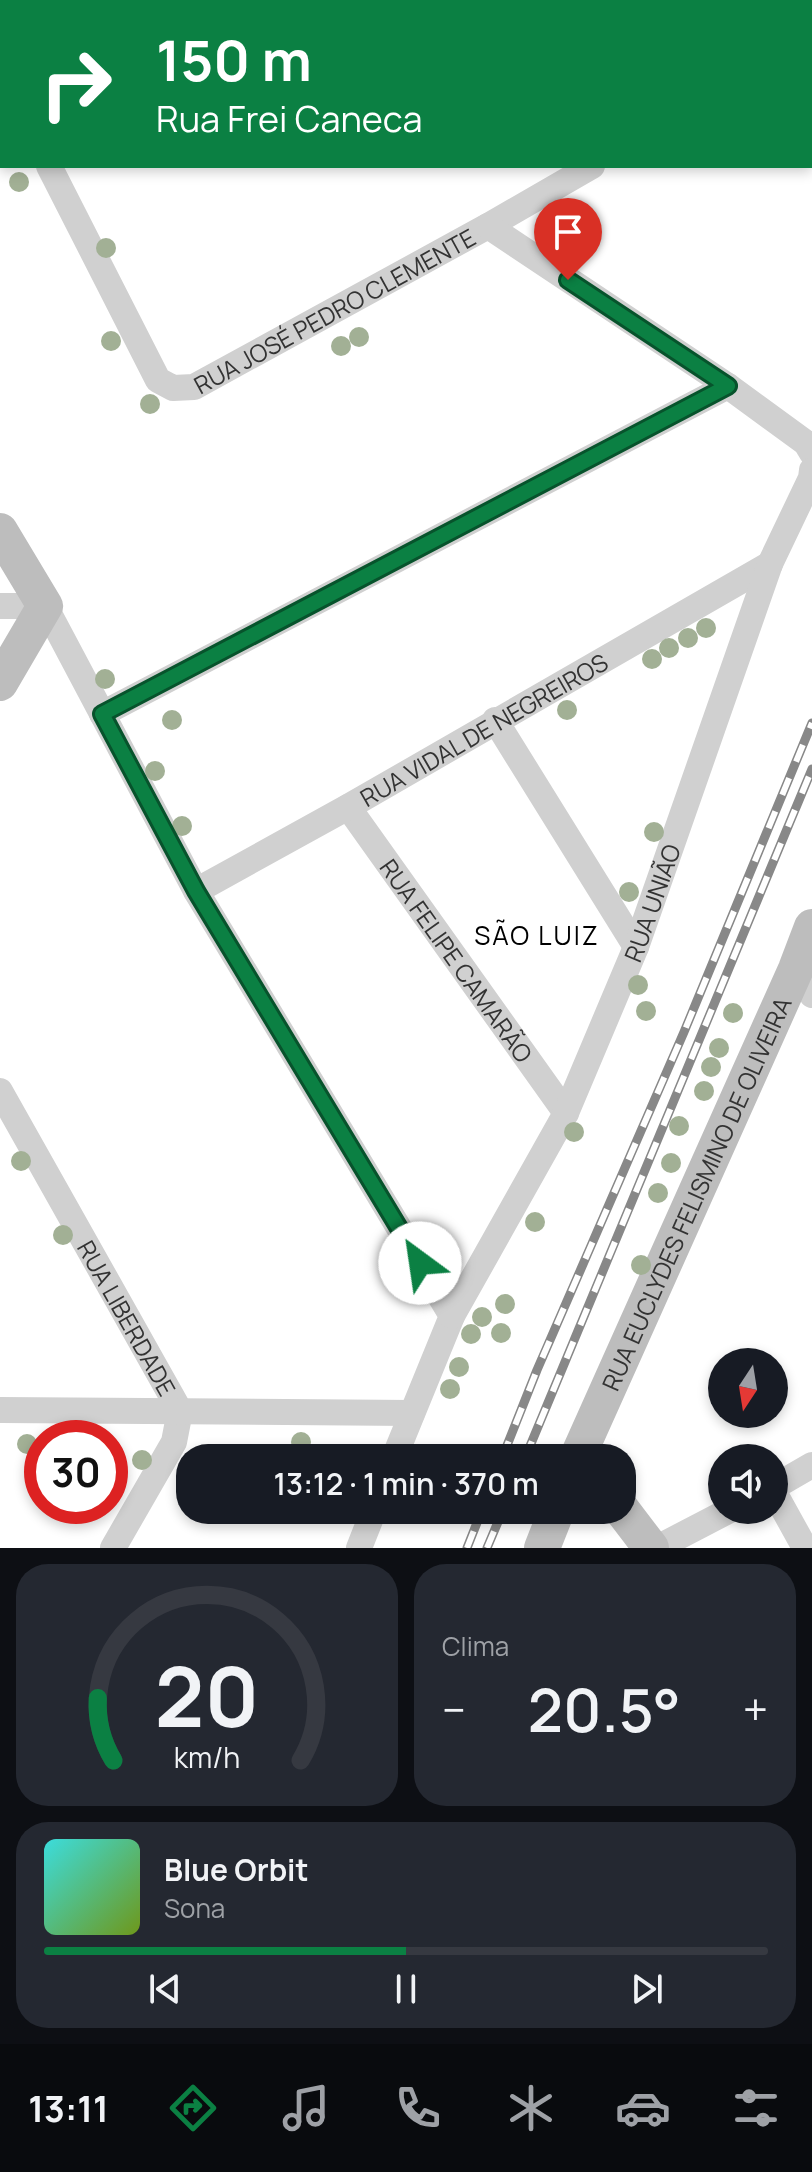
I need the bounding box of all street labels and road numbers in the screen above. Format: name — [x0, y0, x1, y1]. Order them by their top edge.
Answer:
street label: RUA JOSÉ PEDRO CLEMENTE — [188, 220, 481, 401]
street label: RUA VIDAL DE NEGREIROS — [354, 645, 613, 813]
street label: RUA UNIÃO — [615, 839, 687, 966]
street label: RUA FELIPE CAMARÃO — [373, 852, 541, 1068]
street label: RUA EUCLYDES FELISMINO DE OLIVEIRA — [593, 991, 798, 1395]
street label: RUA LIBERDADE — [71, 1234, 184, 1401]

